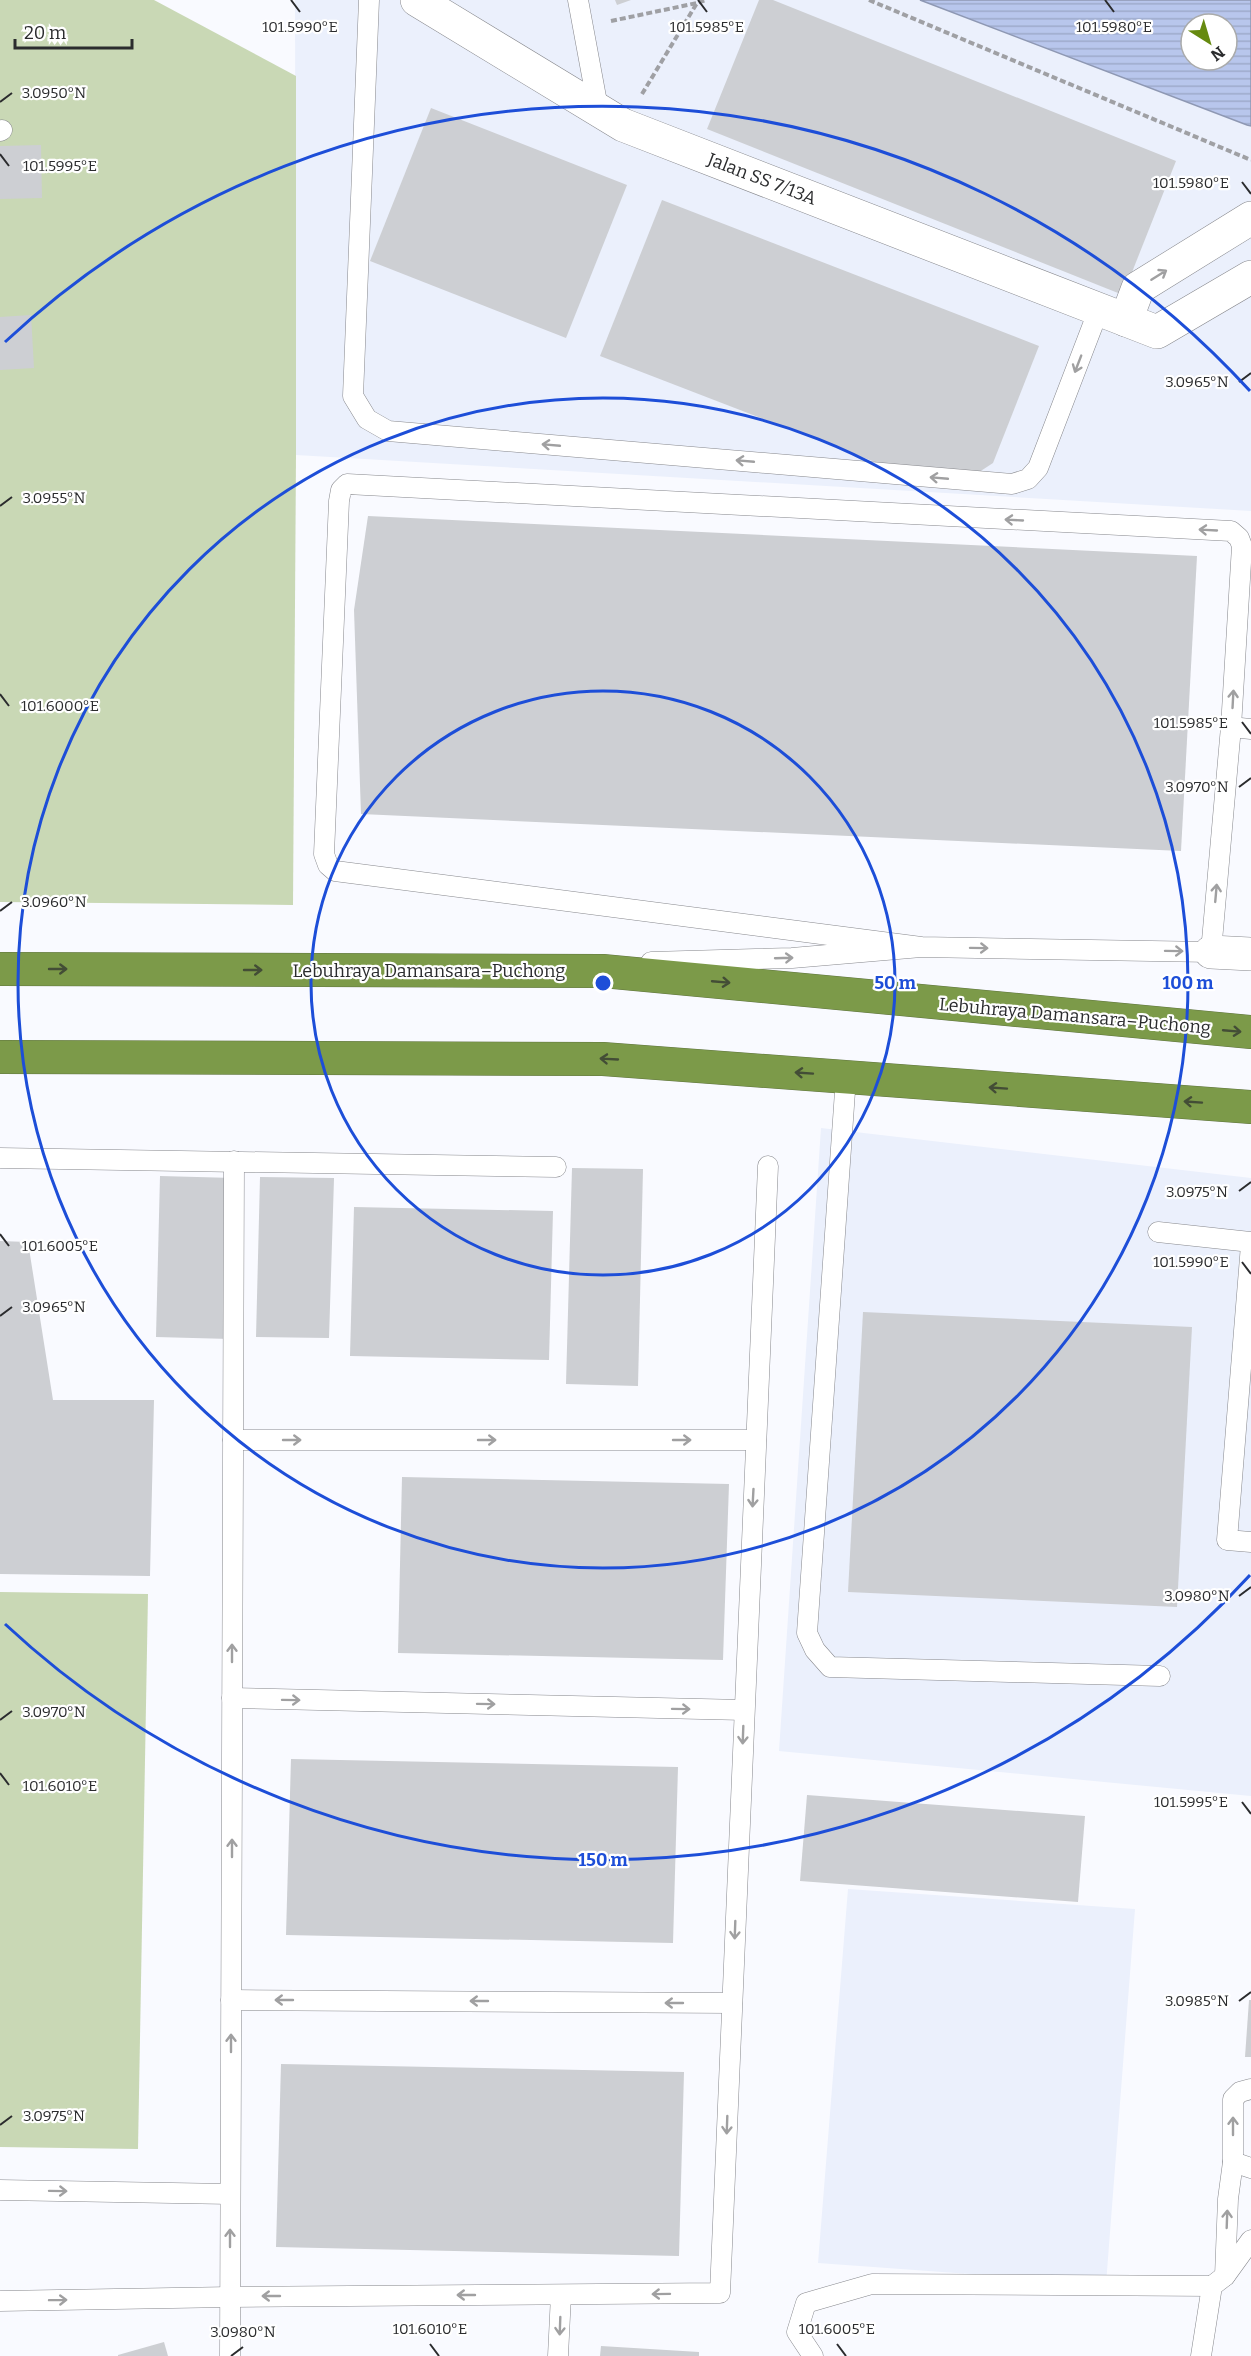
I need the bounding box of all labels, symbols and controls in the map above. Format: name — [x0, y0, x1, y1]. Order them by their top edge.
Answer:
scale bar — [15, 12, 132, 50]
north arrow — [1179, 12, 1239, 72]
text: 101.5990°E — [262, 18, 338, 36]
text: 101.5985°E — [670, 18, 744, 36]
text: 101.5980°E — [1076, 18, 1152, 36]
text: 20 m — [24, 22, 66, 44]
text: N — [1207, 42, 1228, 65]
text: 3.0950°N — [22, 84, 86, 102]
street label: Jalan SS 7/13A — [704, 148, 820, 210]
text: 101.5995°E — [23, 157, 97, 175]
text: 101.5980°E — [1153, 174, 1229, 192]
one-way arrow — [1150, 269, 1167, 281]
one-way arrow — [1072, 354, 1083, 373]
text: 3.0965°N — [1165, 373, 1229, 391]
one-way arrow — [541, 439, 561, 450]
one-way arrow — [736, 456, 756, 467]
one-way arrow — [930, 472, 950, 483]
text: 3.0955°N — [23, 489, 86, 507]
one-way arrow — [1004, 514, 1024, 525]
one-way arrow — [1199, 524, 1219, 535]
one-way arrow — [1227, 690, 1238, 709]
text: 101.6000°E — [21, 697, 99, 715]
text: 101.5985°E — [1154, 714, 1228, 732]
text: 3.0970°N — [1165, 778, 1229, 796]
one-way arrow — [1211, 884, 1222, 904]
text: 3.0960°N — [21, 893, 87, 911]
one-way arrow — [968, 942, 988, 954]
one-way arrow — [1163, 945, 1183, 957]
one-way arrow — [774, 952, 794, 963]
street label: Lebuhraya Damansara–Puchong — [293, 960, 565, 982]
one-way arrow — [48, 963, 68, 975]
one-way arrow — [243, 964, 263, 976]
text: 50 m — [874, 972, 916, 994]
text: 100 m — [1162, 972, 1214, 994]
centre of rings — [593, 973, 613, 993]
one-way arrow — [711, 977, 730, 988]
street label: Lebuhraya Damansara–Puchong — [938, 993, 1212, 1039]
one-way arrow — [1222, 1026, 1241, 1037]
one-way arrow — [600, 1054, 620, 1065]
one-way arrow — [794, 1068, 814, 1079]
one-way arrow — [989, 1082, 1009, 1093]
one-way arrow — [1183, 1096, 1203, 1107]
text: 3.0975°N — [1166, 1183, 1228, 1201]
text: 101.6005°E — [22, 1237, 98, 1255]
text: 101.5990°E — [1153, 1253, 1229, 1271]
text: 3.0965°N — [22, 1298, 86, 1316]
one-way arrow — [281, 1434, 301, 1446]
one-way arrow — [476, 1434, 496, 1446]
one-way arrow — [671, 1434, 691, 1446]
one-way arrow — [748, 1488, 759, 1508]
text: 3.0980°N — [1164, 1587, 1230, 1605]
one-way arrow — [226, 1644, 238, 1664]
one-way arrow — [280, 1694, 300, 1705]
one-way arrow — [475, 1698, 495, 1710]
text: 3.0970°N — [22, 1703, 86, 1721]
one-way arrow — [670, 1703, 690, 1714]
one-way arrow — [737, 1724, 749, 1744]
text: 101.6010°E — [23, 1777, 97, 1795]
text: 101.5995°E — [1154, 1793, 1228, 1811]
one-way arrow — [226, 1839, 237, 1859]
text: 150 m — [578, 1849, 628, 1871]
one-way arrow — [729, 1919, 741, 1939]
text: 3.0985°N — [1165, 1992, 1229, 2010]
one-way arrow — [274, 1994, 294, 2006]
one-way arrow — [469, 1996, 489, 2007]
one-way arrow — [664, 1997, 684, 2009]
one-way arrow — [225, 2034, 237, 2054]
text: 3.0975°N — [23, 2107, 85, 2125]
one-way arrow — [721, 2114, 732, 2134]
one-way arrow — [1227, 2116, 1239, 2136]
one-way arrow — [48, 2185, 68, 2197]
one-way arrow — [1221, 2209, 1233, 2229]
one-way arrow — [224, 2229, 236, 2249]
one-way arrow — [652, 2288, 672, 2300]
one-way arrow — [262, 2290, 282, 2302]
one-way arrow — [457, 2290, 477, 2301]
one-way arrow — [48, 2294, 68, 2306]
one-way arrow — [554, 2315, 565, 2335]
text: 101.6010°E — [393, 2320, 467, 2338]
text: 101.6005°E — [799, 2320, 875, 2338]
text: 3.0980°N — [210, 2323, 276, 2341]

